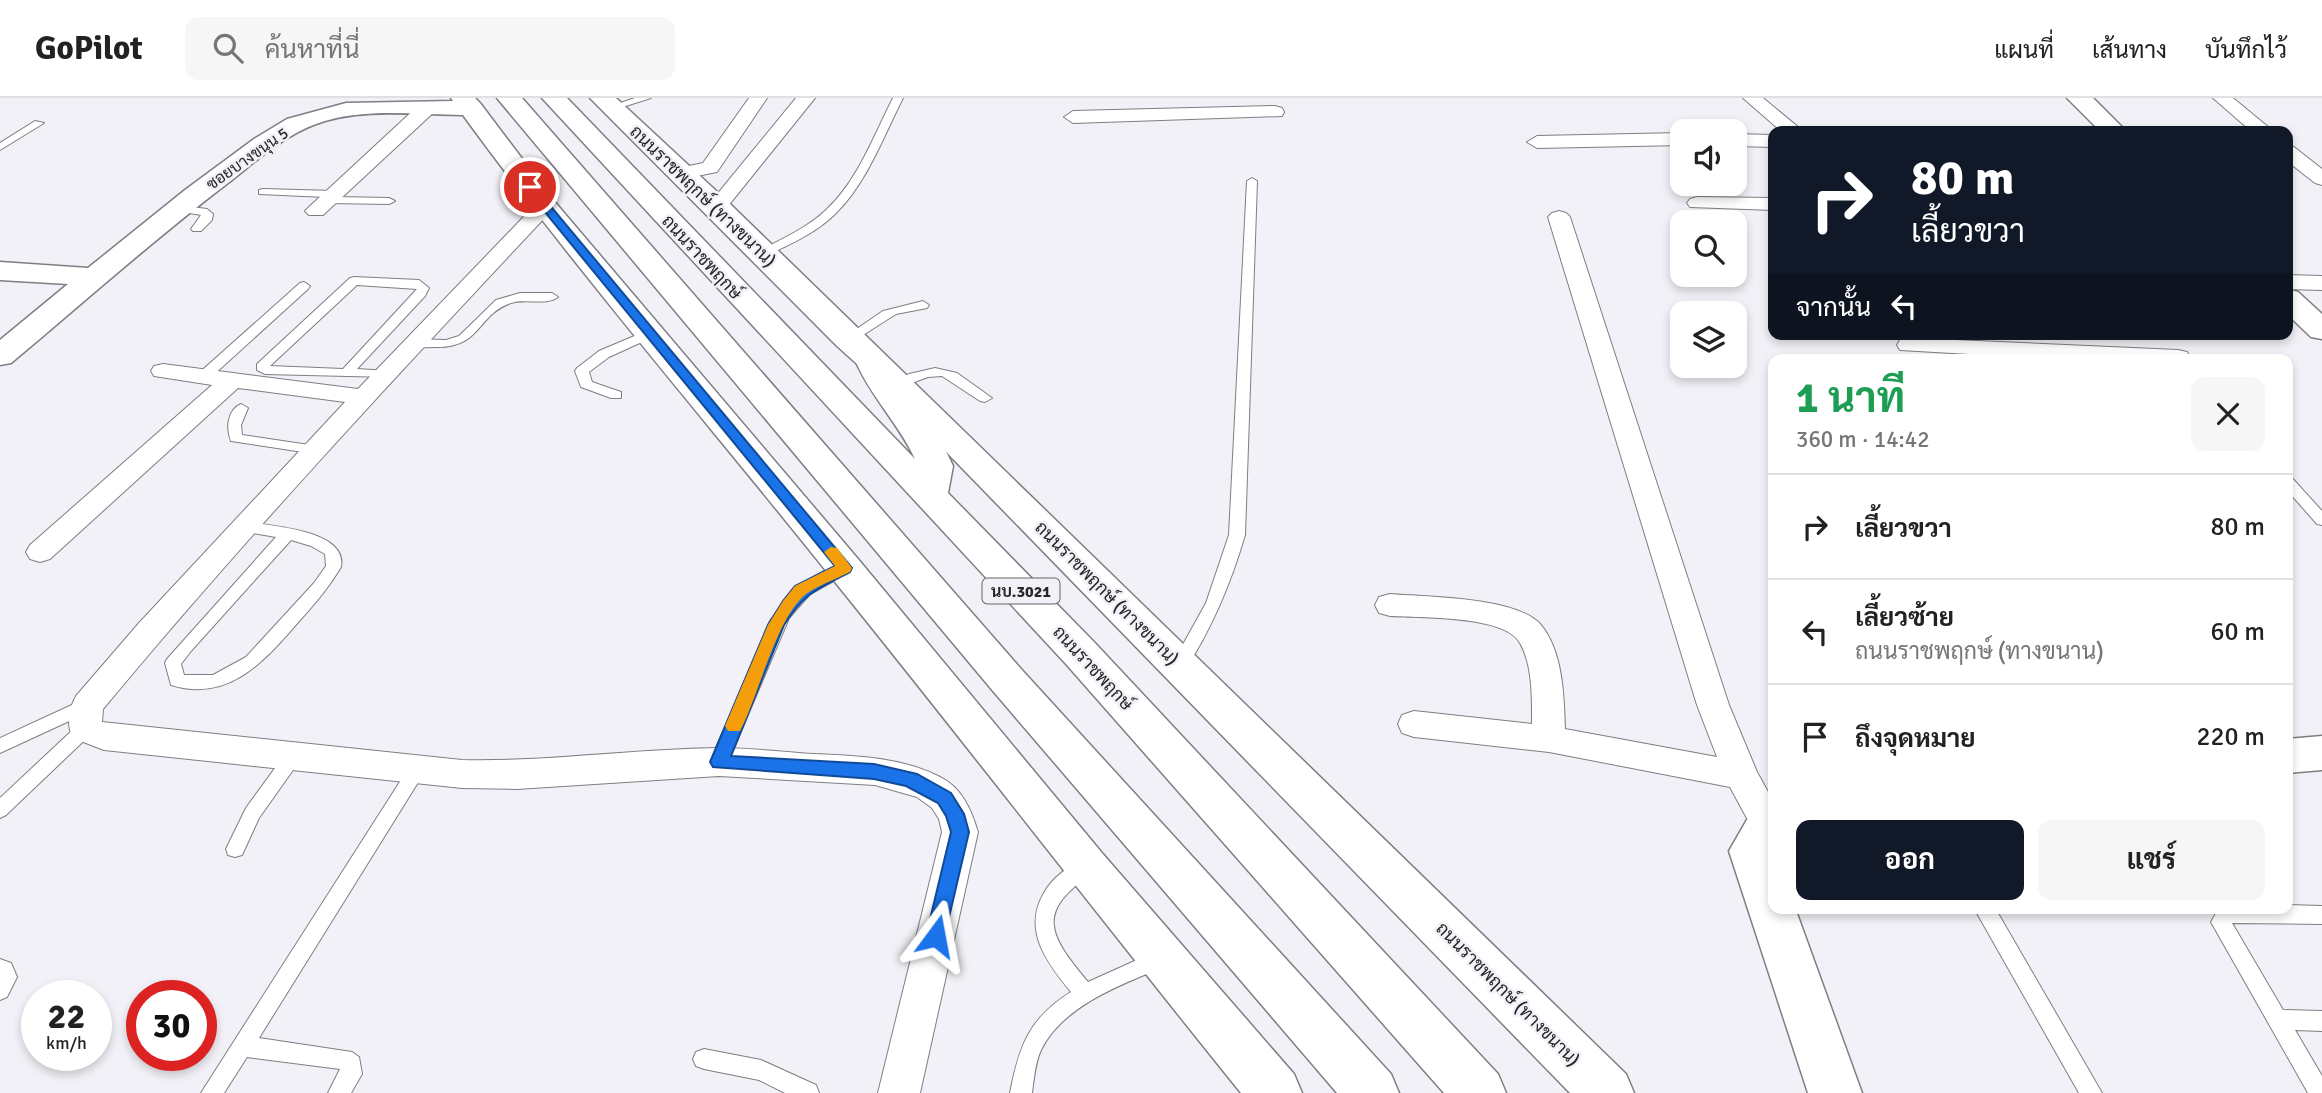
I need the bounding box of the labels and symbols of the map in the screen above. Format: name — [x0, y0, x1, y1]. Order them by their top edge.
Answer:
street label: ถนนราชพฤกษ์ (ทางขนาน) — [625, 121, 781, 271]
street label: ซอยบางขนุน 5 — [203, 123, 293, 195]
pin — [500, 157, 560, 217]
street label: ถนนราชพฤกษ์ — [657, 210, 747, 304]
street label: ถนนราชพฤกษ์ (ทางขนาน) — [1031, 517, 1183, 669]
road number: นบ.3021 — [982, 578, 1060, 604]
street label: ถนนราชพฤกษ์ — [1048, 621, 1138, 715]
position arrow — [899, 899, 973, 973]
street label: ถนนราชพฤกษ์ (ทางขนาน) — [1431, 916, 1586, 1071]
speed limit sign: 30 — [126, 980, 217, 1071]

